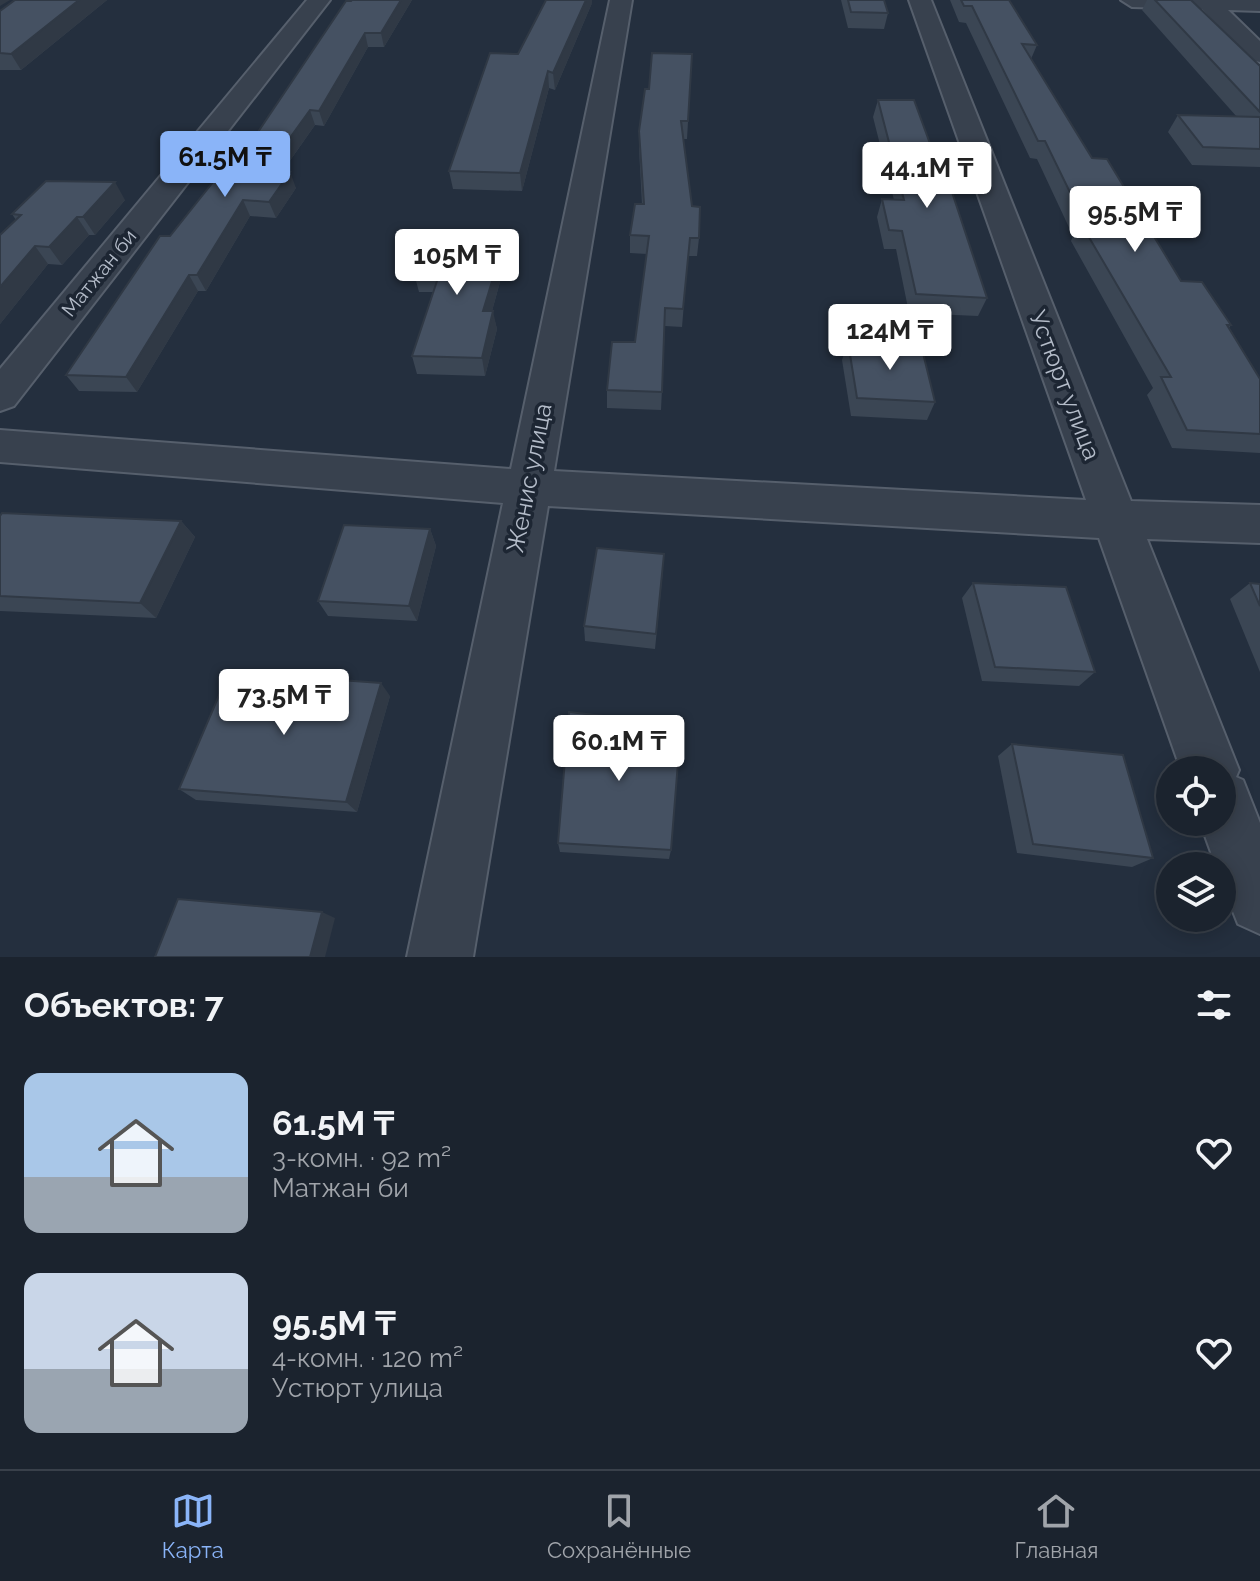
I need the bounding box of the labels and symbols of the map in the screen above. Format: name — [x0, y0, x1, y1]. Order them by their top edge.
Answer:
pin: 61.5M ₸ — [151, 131, 299, 199]
pin: 44.1M ₸ — [853, 142, 1001, 210]
pin: 95.5M ₸ — [1061, 186, 1209, 254]
street label: Матжан би — [57, 225, 141, 321]
pin: 105M ₸ — [392, 229, 522, 297]
pin: 124M ₸ — [825, 304, 955, 372]
street label: Устюрт улица — [1023, 306, 1107, 464]
street label: Женис улица — [500, 401, 558, 555]
pin: 73.5M ₸ — [210, 669, 358, 737]
pin: 60.1M ₸ — [545, 715, 693, 783]

